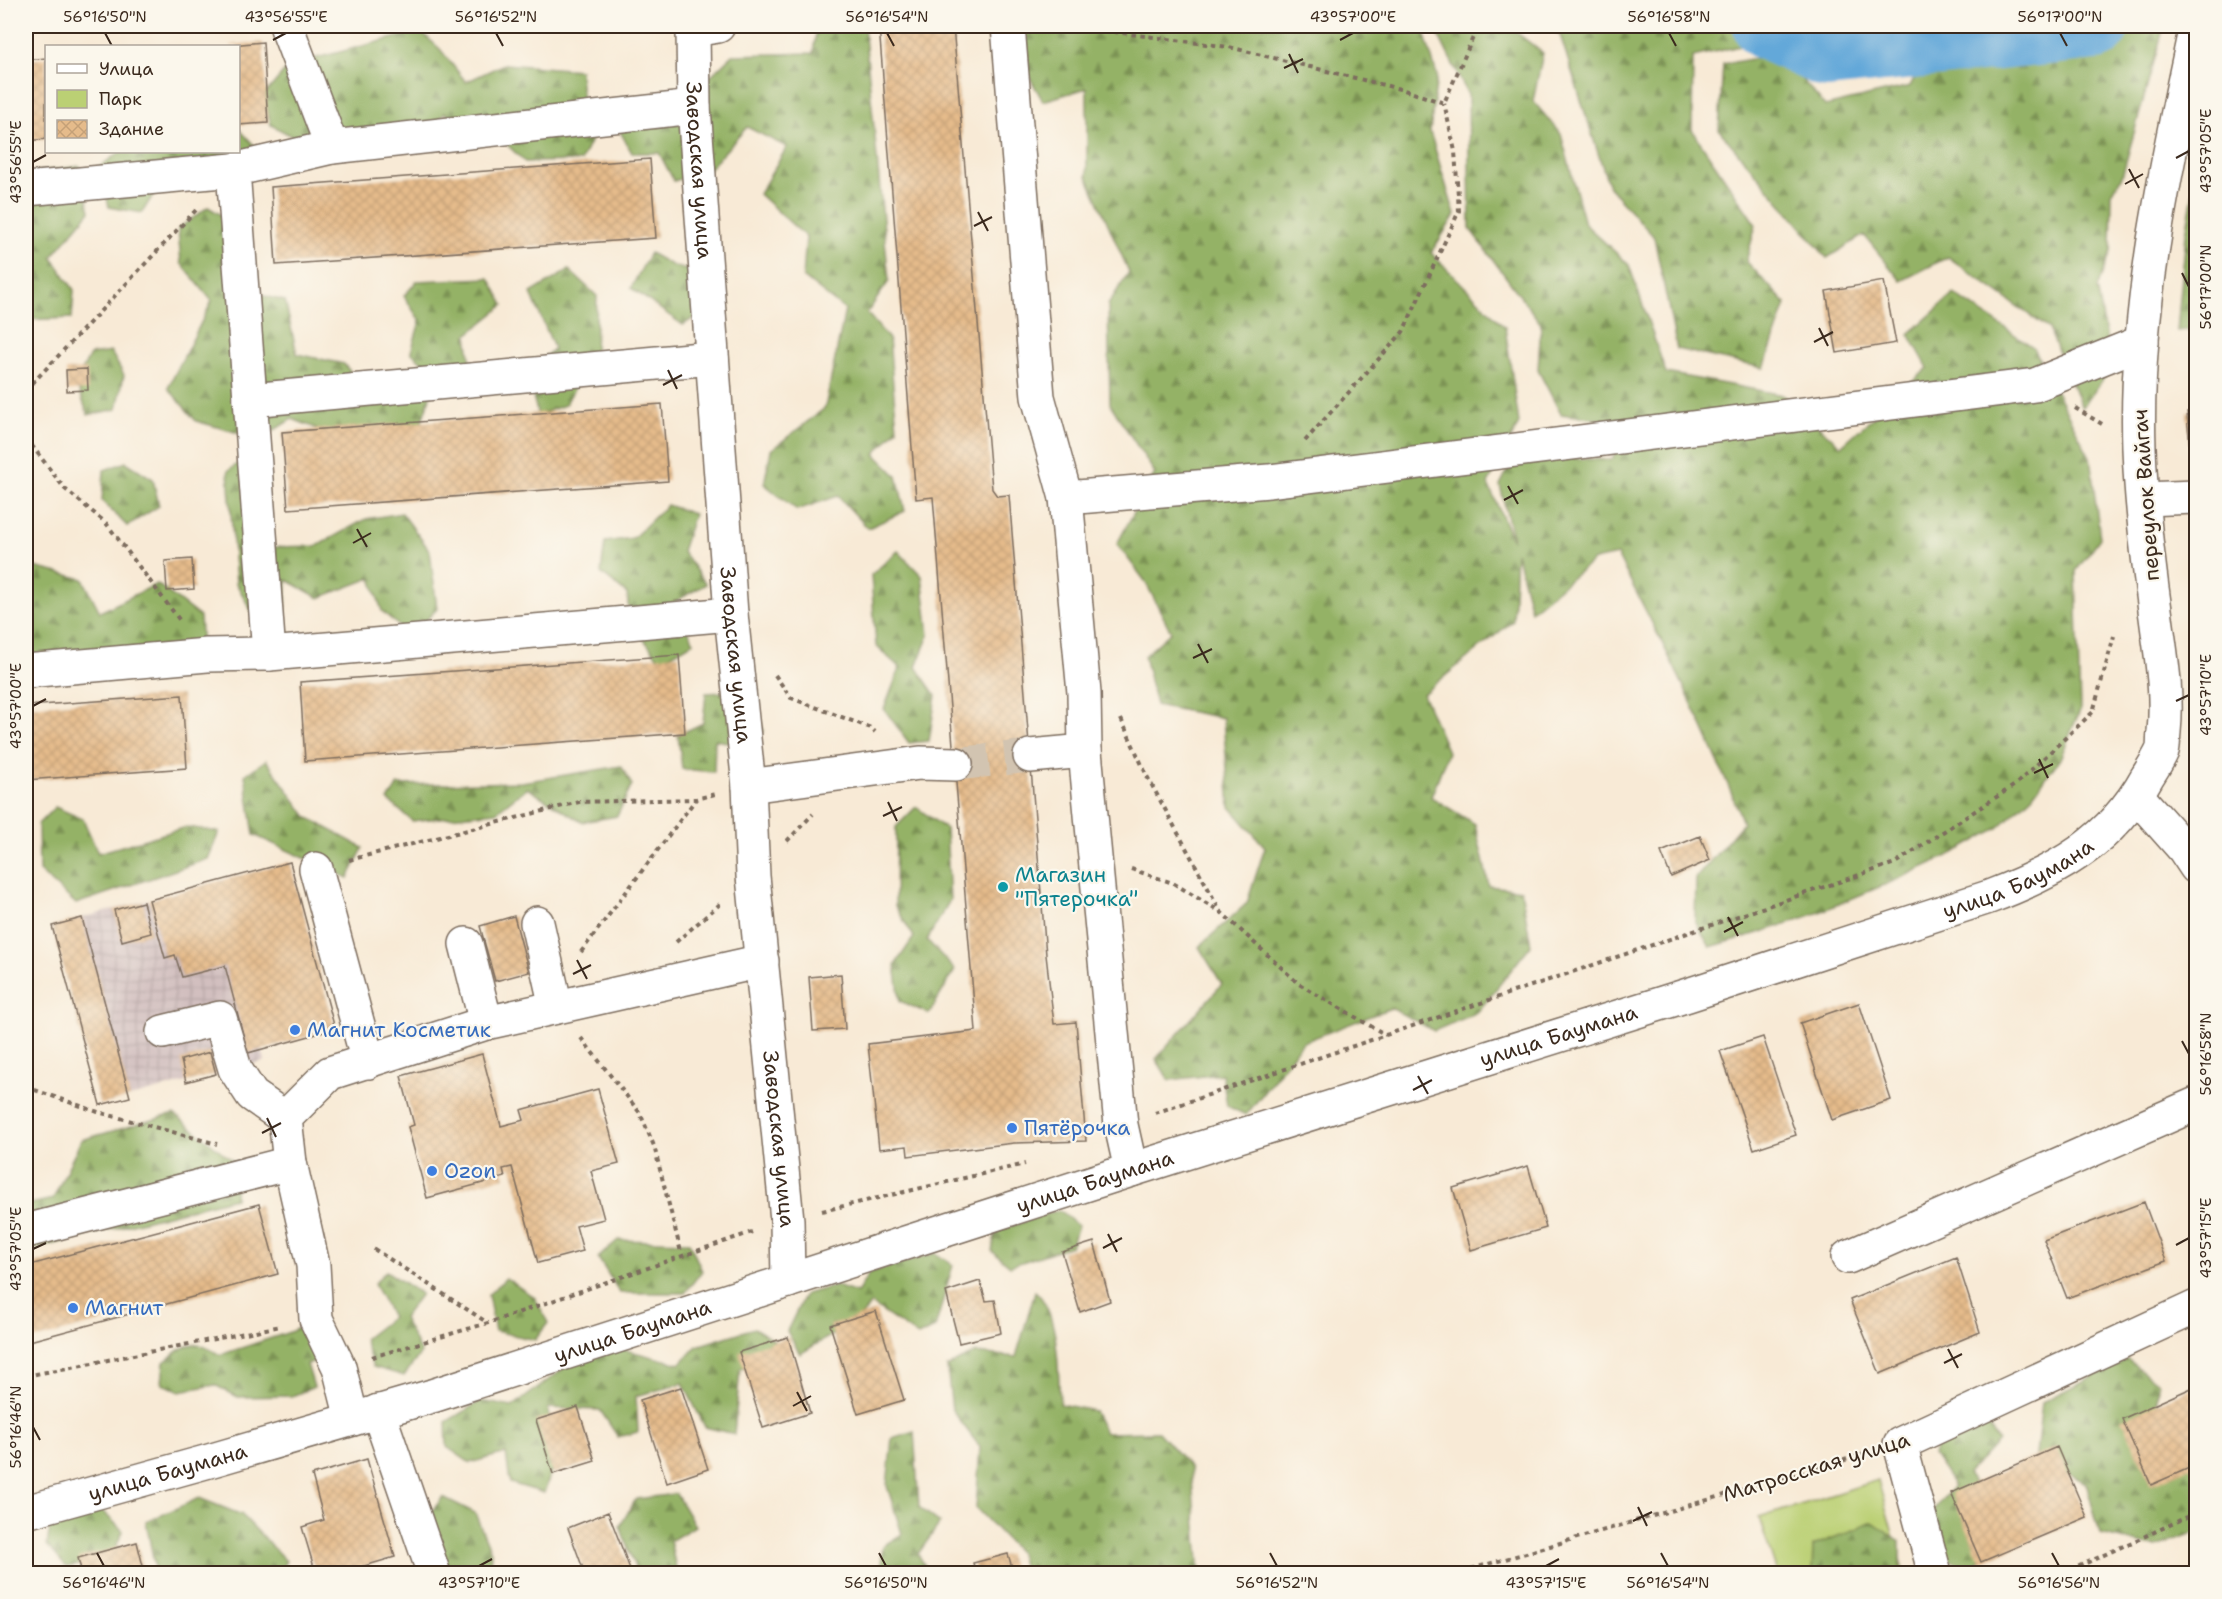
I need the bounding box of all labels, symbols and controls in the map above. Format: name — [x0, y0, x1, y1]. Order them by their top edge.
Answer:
text: 56°16'50"N — [63, 7, 147, 27]
text: 43°56'55"E — [244, 7, 328, 27]
text: 56°16'52"N — [455, 7, 537, 27]
text: 56°16'54"N — [846, 7, 928, 27]
text: 43°57'00"E — [1310, 7, 1396, 27]
text: 56°16'58"N — [1628, 7, 1710, 27]
text: 56°17'00"N — [2018, 7, 2102, 27]
legend — [45, 45, 240, 153]
text: Улица — [99, 57, 153, 81]
street label: Заводская улица — [680, 82, 719, 260]
text: Парк — [99, 87, 142, 111]
text: 43°57'05"E — [2196, 109, 2216, 193]
text: Здание — [99, 117, 164, 141]
text: 43°56'55"E — [6, 120, 26, 204]
text: 56°17'00"N — [2196, 245, 2216, 329]
street label: переулок Вайгач — [2126, 408, 2166, 582]
street label: Заводская улица — [714, 565, 758, 745]
text: 43°57'10"E — [2196, 654, 2216, 736]
text: 43°57'00"E — [6, 663, 26, 749]
street label: улица Баумана — [1939, 832, 2099, 925]
place label: Магазин "Пятерочка" — [1015, 861, 1138, 913]
marker: Магазин "Пятерочка" — [996, 880, 1010, 894]
street label: улица Баумана — [1476, 998, 1641, 1074]
text: 56°16'58"N — [2196, 1013, 2216, 1095]
place label: Магнит Косметик — [307, 1016, 491, 1044]
marker: Магнит Косметик — [288, 1023, 302, 1037]
street label: Заводская улица — [756, 1049, 801, 1228]
place label: Пятёрочка — [1024, 1114, 1130, 1142]
marker: Пятёрочка — [1005, 1121, 1019, 1135]
street label: улица Баумана — [1013, 1143, 1177, 1220]
place label: Ozon — [444, 1157, 496, 1185]
marker: Ozon — [425, 1164, 439, 1178]
text: 43°57'15"E — [2196, 1198, 2216, 1278]
text: 43°57'05"E — [6, 1207, 26, 1291]
street label: улица Баумана — [550, 1293, 715, 1370]
place label: Магнит — [85, 1294, 164, 1322]
marker: Магнит — [66, 1301, 80, 1315]
text: 56°16'46"N — [6, 1386, 26, 1468]
street label: Матросская улица — [1719, 1425, 1913, 1509]
street label: улица Баумана — [85, 1437, 250, 1508]
text: 56°16'46"N — [63, 1573, 145, 1593]
text: 43°57'10"E — [438, 1573, 520, 1593]
text: 56°16'50"N — [844, 1573, 928, 1593]
text: 56°16'52"N — [1236, 1573, 1318, 1593]
text: 43°57'15"E — [1506, 1573, 1586, 1593]
text: 56°16'54"N — [1627, 1573, 1709, 1593]
text: 56°16'56"N — [2018, 1573, 2100, 1593]

